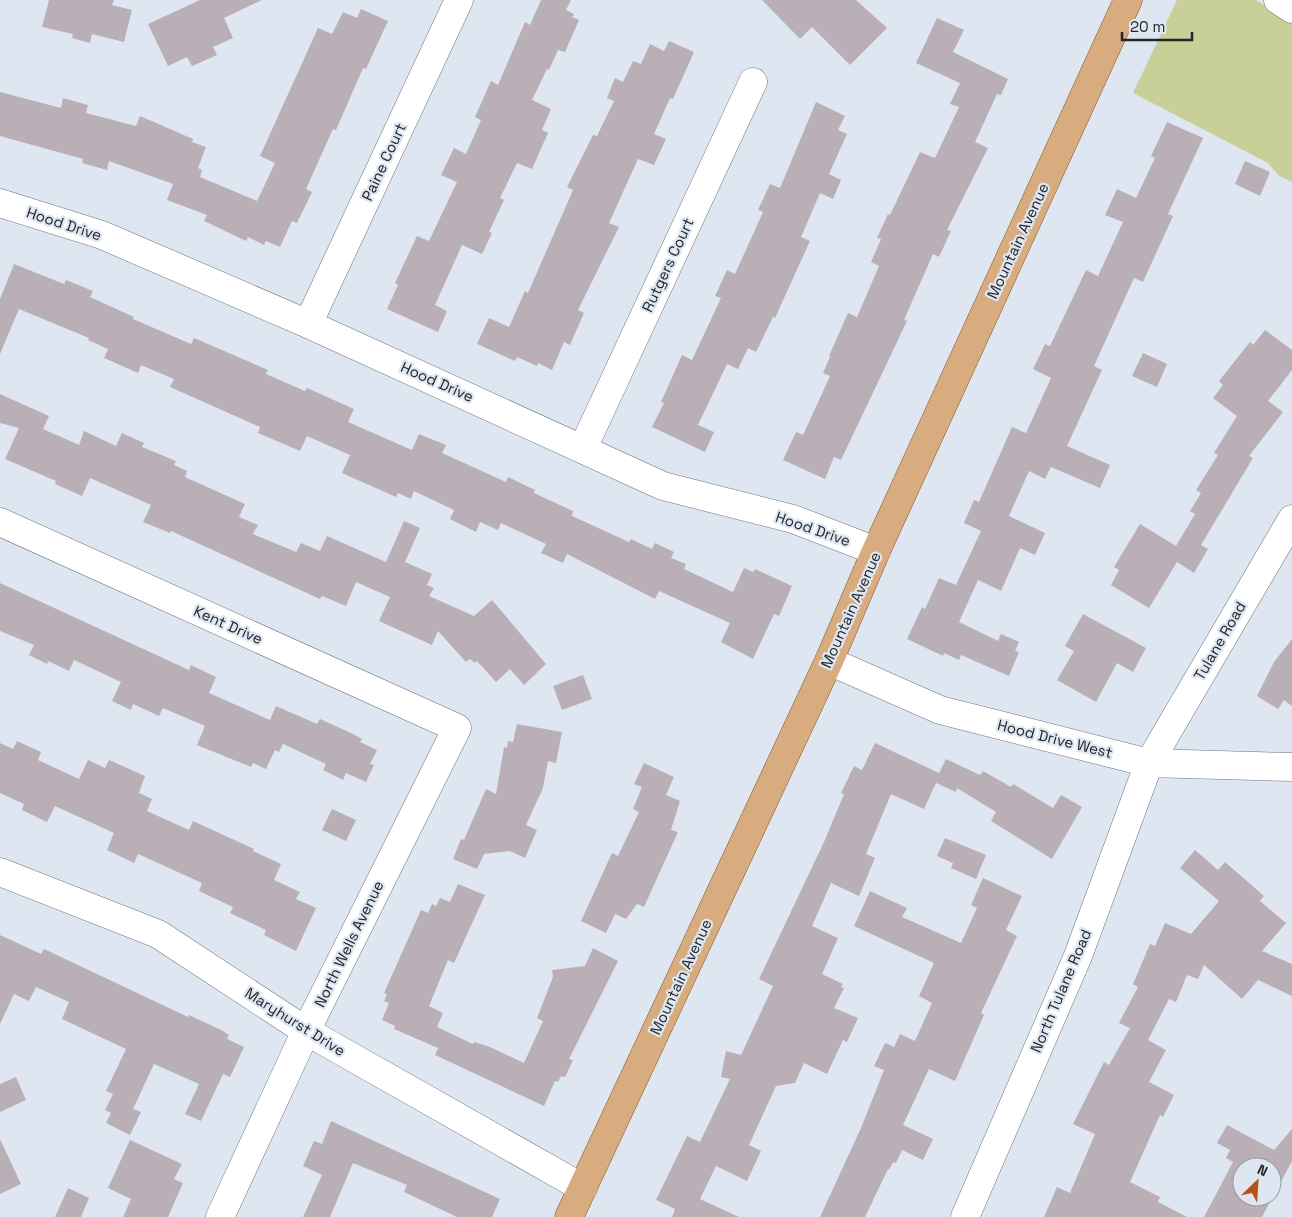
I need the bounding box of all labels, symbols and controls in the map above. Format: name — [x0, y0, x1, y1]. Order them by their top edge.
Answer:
scale bar — [1122, 10, 1192, 42]
text: 20 m — [1130, 17, 1165, 36]
street label: Paine Court — [357, 120, 410, 204]
street label: Mountain Avenue — [982, 180, 1053, 302]
street label: Hood Drive — [24, 202, 104, 245]
street label: Rutgers Court — [637, 215, 698, 315]
street label: Hood Drive — [398, 357, 477, 406]
street label: Hood Drive — [773, 507, 853, 550]
street label: Mountain Avenue — [816, 549, 885, 671]
street label: Tulane Road — [1189, 598, 1250, 684]
street label: Kent Drive — [191, 601, 266, 648]
street label: Hood Drive West — [996, 715, 1115, 762]
street label: North Wells Avenue — [310, 877, 387, 1010]
street label: Mountain Avenue — [645, 916, 716, 1038]
street label: North Tulane Road — [1026, 926, 1095, 1055]
street label: Maryhurst Drive — [242, 983, 349, 1060]
north arrow — [1232, 1157, 1282, 1207]
text: N — [1254, 1160, 1271, 1180]

